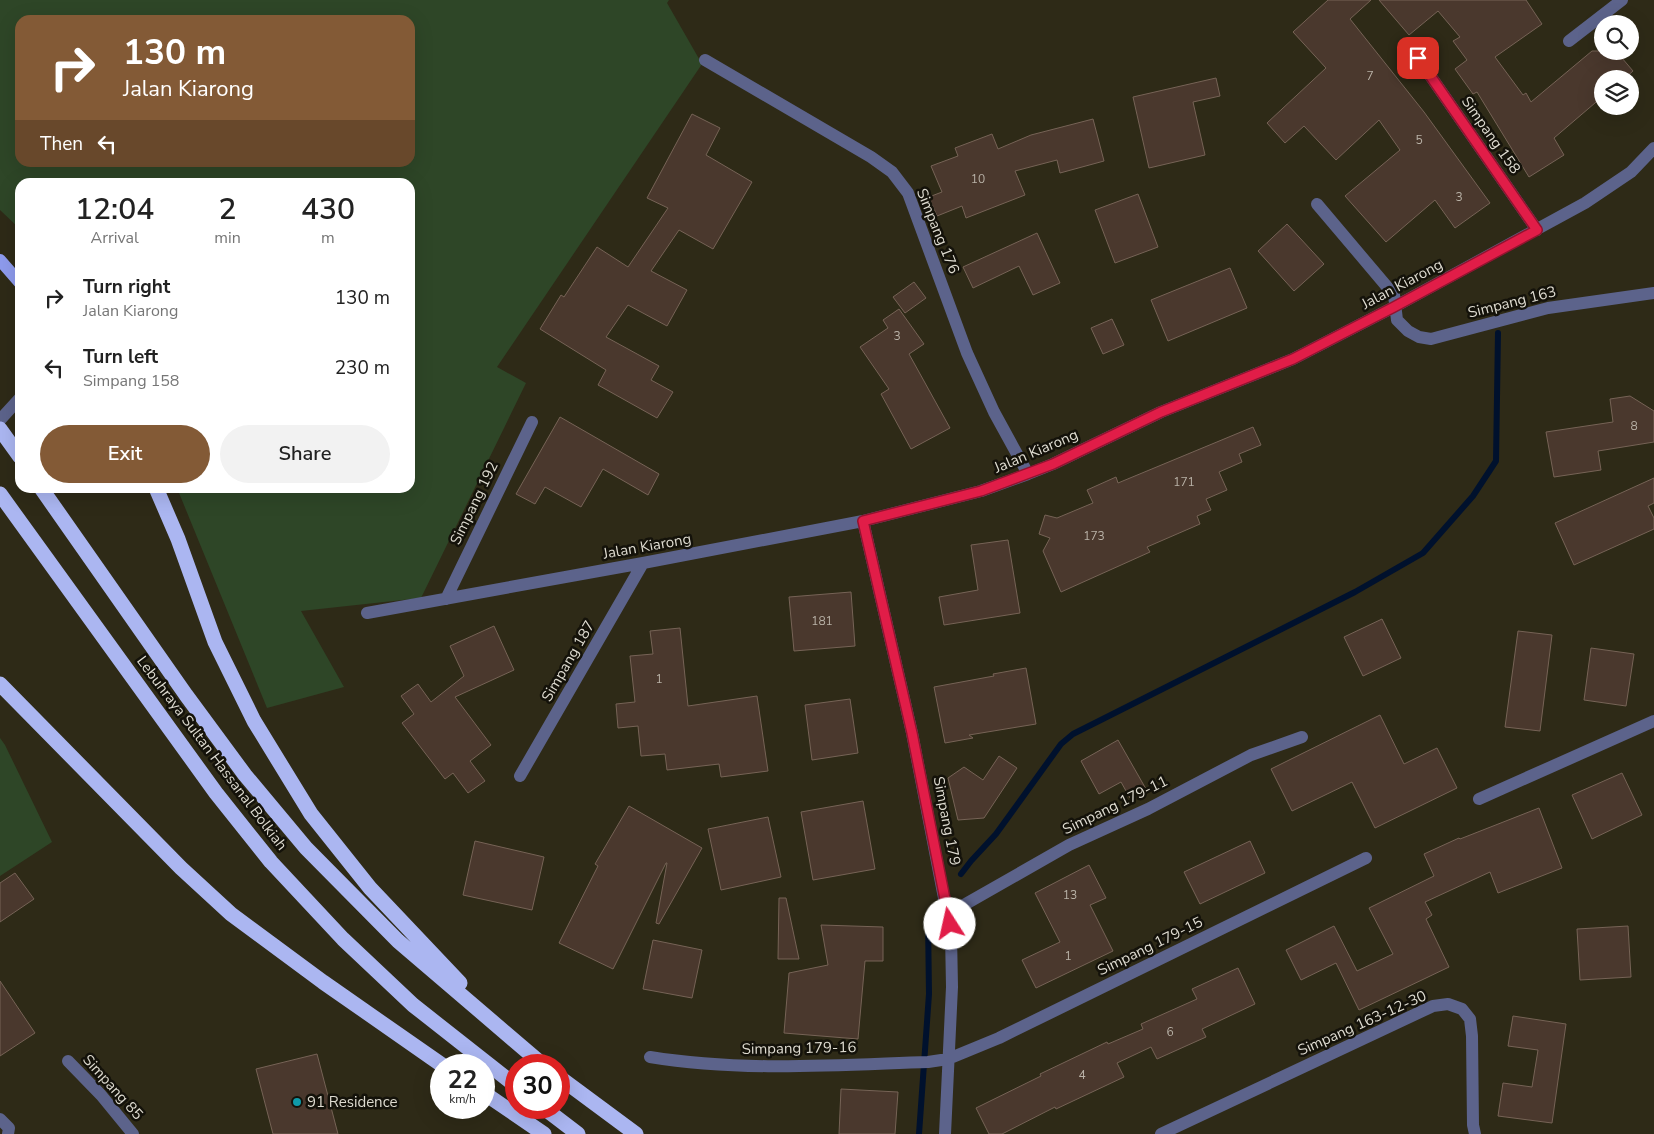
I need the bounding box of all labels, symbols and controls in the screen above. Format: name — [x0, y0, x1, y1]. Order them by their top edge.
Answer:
map controls — [1594, 15, 1639, 115]
button: search — [1594, 15, 1639, 60]
text: 130 m — [123, 29, 226, 76]
icon: right — [40, 35, 105, 100]
pin — [1397, 37, 1439, 79]
icon: arrive — [1404, 44, 1432, 72]
house number: 7 — [1366, 68, 1374, 84]
button: layers — [1594, 70, 1639, 115]
text: Jalan Kiarong — [123, 74, 254, 104]
street label: Simpang 158 — [1457, 92, 1525, 178]
icon: left — [93, 130, 121, 158]
text: Then — [40, 131, 83, 157]
house number: 5 — [1415, 132, 1423, 148]
house number: 10 — [971, 171, 985, 187]
street label: Simpang 176 — [912, 185, 964, 277]
text: 12:04 — [75, 189, 154, 230]
text: 2 — [219, 189, 237, 230]
text: 430 — [301, 189, 355, 230]
house number: 3 — [1455, 189, 1463, 205]
text: Arrival — [91, 227, 139, 249]
text: min — [214, 227, 241, 249]
text: m — [321, 227, 335, 249]
street label: Jalan Kiarong — [1357, 254, 1446, 314]
text: Turn right — [83, 274, 170, 300]
street label: Simpang 163 — [1466, 281, 1558, 323]
icon: right — [40, 284, 68, 312]
text: 130 m — [335, 285, 390, 311]
text: Jalan Kiarong — [83, 300, 178, 322]
house number: 3 — [893, 328, 901, 344]
text: Turn left — [83, 344, 158, 370]
icon: left — [40, 354, 68, 382]
text: 230 m — [335, 355, 390, 381]
text: Simpang 158 — [83, 370, 179, 392]
house number: 8 — [1630, 418, 1638, 434]
street label: Jalan Kiarong — [990, 424, 1081, 478]
button: Exit — [40, 425, 210, 483]
button: Share — [220, 425, 390, 483]
street label: Simpang 192 — [445, 458, 503, 548]
house number: 171 — [1173, 474, 1195, 490]
street label: Jalan Kiarong — [600, 528, 693, 564]
house number: 173 — [1083, 528, 1105, 544]
house number: 181 — [811, 613, 833, 629]
street label: Simpang 187 — [537, 617, 599, 705]
street label: Lebuhraya Sultan Hassanal Bolkiah — [132, 652, 292, 854]
house number: 1 — [655, 671, 663, 687]
street label: Simpang 179-11 — [1059, 771, 1171, 839]
street label: Simpang 179 — [929, 775, 965, 867]
house number: 13 — [1063, 887, 1077, 903]
position arrow — [923, 897, 975, 949]
street label: Simpang 179-15 — [1094, 912, 1206, 980]
house number: 1 — [1064, 948, 1072, 964]
street label: Simpang 163-12-30 — [1294, 986, 1430, 1060]
house number: 6 — [1166, 1024, 1174, 1040]
street label: Simpang 179-16 — [741, 1037, 857, 1059]
street label: Simpang 85 — [78, 1050, 148, 1124]
speed limit sign: 30 — [505, 1054, 570, 1119]
text: 22 — [447, 1063, 478, 1097]
house number: 4 — [1078, 1067, 1086, 1083]
text: km/h — [449, 1091, 476, 1107]
place label: 91 Residence — [307, 1092, 397, 1112]
marker: 91 Residence — [291, 1096, 303, 1108]

